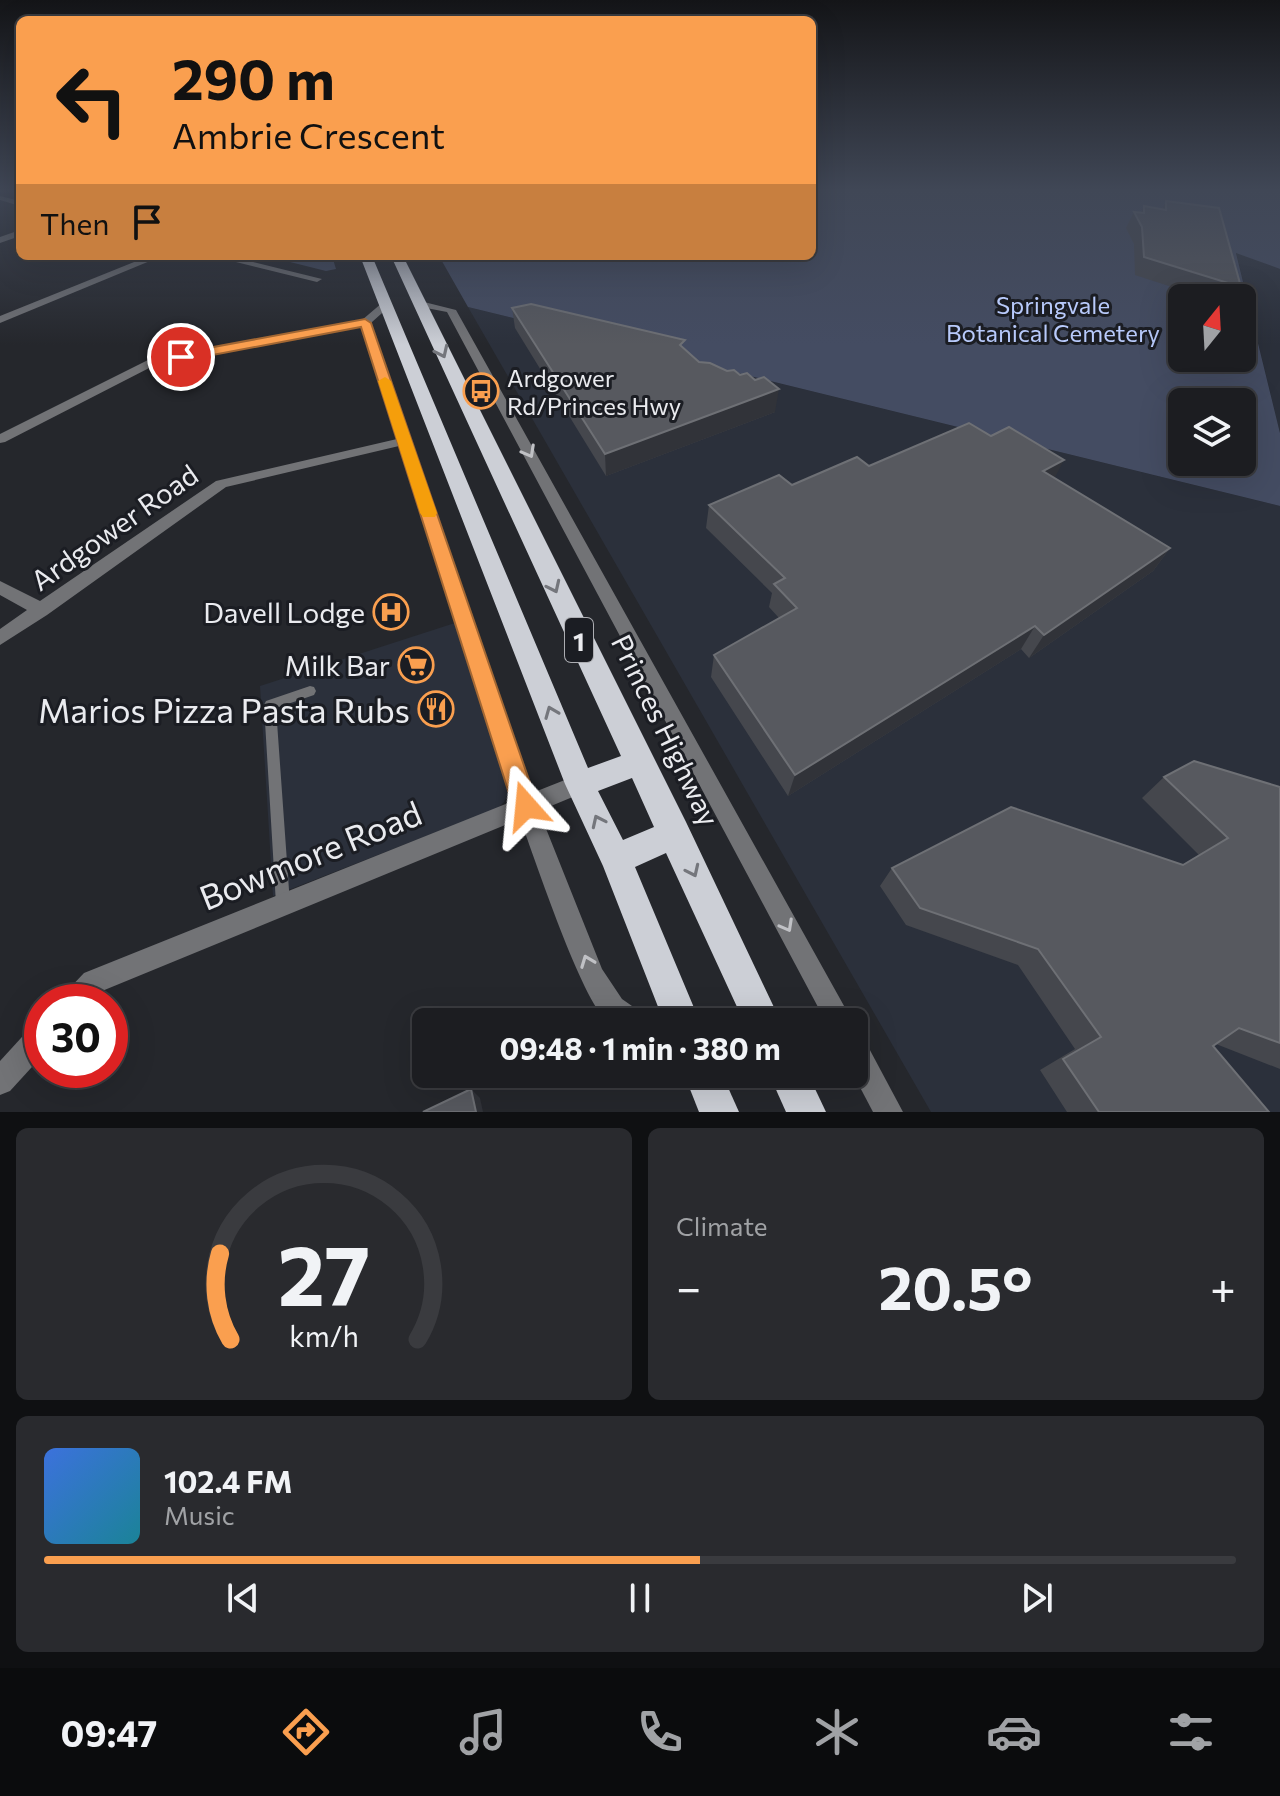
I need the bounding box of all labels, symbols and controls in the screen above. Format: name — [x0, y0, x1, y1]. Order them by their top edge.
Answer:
text: 290 m — [172, 43, 335, 112]
icon: left — [40, 48, 144, 152]
text: Ambrie Crescent — [172, 112, 445, 156]
icon: arrive — [125, 200, 169, 244]
text: Then — [40, 204, 109, 241]
north arrow — [1168, 284, 1256, 372]
map controls — [1168, 284, 1256, 476]
park label: Springvale Botanical Cemetery — [946, 290, 1160, 347]
pin — [147, 323, 215, 391]
icon: arrive — [159, 335, 203, 379]
one-way arrow — [432, 343, 448, 358]
place label: Ardgower Rd/Princes Hwy — [507, 363, 681, 420]
bus stop icon: Ardgower Rd/Princes Hwy — [462, 372, 500, 410]
button: layers — [1168, 388, 1256, 476]
one-way arrow — [519, 444, 535, 458]
street label: Ardgower Road — [24, 457, 204, 597]
one-way arrow — [544, 578, 560, 593]
hospital icon: Davell Lodge — [372, 593, 410, 631]
place label: Davell Lodge — [203, 595, 365, 629]
road number: 1 — [565, 618, 593, 662]
street label: Princes Highway — [605, 629, 727, 831]
supermarket icon: Milk Bar — [397, 646, 435, 684]
place label: Milk Bar — [284, 648, 390, 682]
place label: Marios Pizza Pasta Rubs — [38, 688, 410, 730]
restaurant icon: Marios Pizza Pasta Rubs — [417, 690, 455, 728]
one-way arrow — [544, 706, 561, 720]
position arrow — [484, 764, 568, 848]
street label: Bowmore Road — [193, 790, 427, 918]
one-way arrow — [592, 815, 608, 829]
one-way arrow — [683, 862, 699, 877]
one-way arrow — [778, 918, 793, 933]
one-way arrow — [580, 955, 597, 969]
speed limit sign: 30 — [24, 984, 128, 1088]
text: 09:48 · 1 min · 380 m — [499, 1029, 781, 1066]
text: Climate — [676, 1210, 768, 1241]
text: 27 — [278, 1221, 370, 1323]
text: 20.5° — [879, 1249, 1033, 1322]
text: − — [676, 1259, 701, 1313]
text: + — [1210, 1259, 1236, 1313]
text: km/h — [289, 1318, 359, 1353]
text: 102.4 FM — [164, 1462, 292, 1499]
text: Music — [164, 1499, 235, 1530]
icon: previous — [221, 1576, 265, 1620]
icon: pause — [618, 1576, 662, 1620]
icon: next — [1015, 1576, 1059, 1620]
icon: directions — [278, 1704, 334, 1760]
icon: music — [455, 1704, 511, 1760]
icon: phone — [632, 1704, 688, 1760]
icon: climate — [809, 1704, 865, 1760]
icon: car — [986, 1704, 1042, 1760]
icon: filters — [1163, 1704, 1219, 1760]
text: 09:47 — [61, 1710, 157, 1754]

